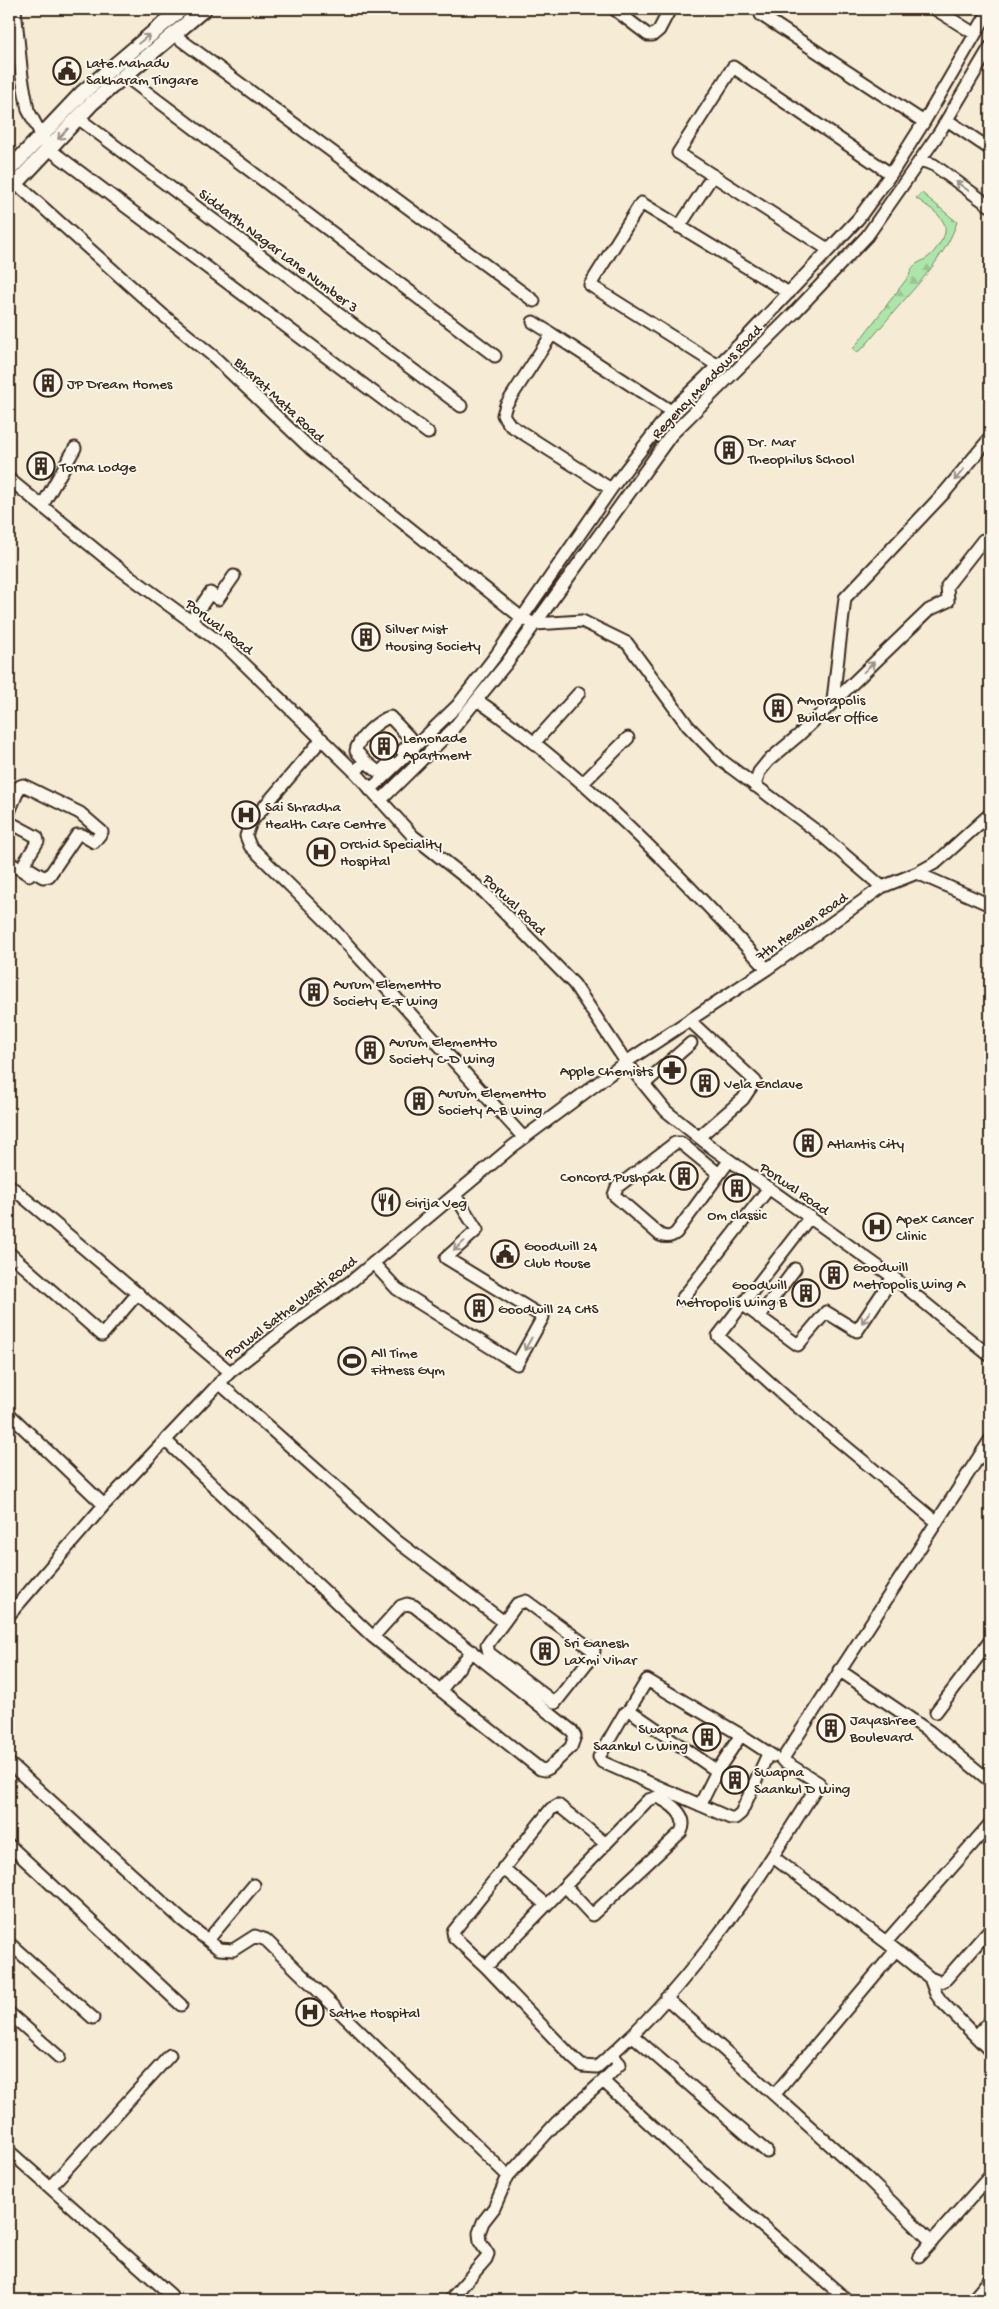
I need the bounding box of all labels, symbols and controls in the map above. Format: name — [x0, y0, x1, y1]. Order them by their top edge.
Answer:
one-way arrow — [137, 34, 150, 45]
place label: Late.Mahadu Sakharam Tingare — [86, 55, 199, 90]
public building icon: Late.Mahadu Sakharam Tingare — [52, 56, 82, 86]
one-way arrow — [57, 128, 69, 141]
one-way arrow — [956, 180, 969, 191]
street label: Siddarth Nagar Lane Number 3 — [195, 186, 361, 318]
street label: Regency Meadows Road — [648, 321, 767, 443]
street label: Bharat Mata Road — [229, 353, 328, 448]
building icon: JP Dream Homes — [33, 368, 63, 398]
place label: JP Dream Homes — [67, 376, 173, 394]
place label: Dr. Mar Theophilus School — [747, 434, 854, 469]
building icon: Dr. Mar Theophilus School — [714, 435, 744, 465]
building icon: Torna Lodge — [26, 451, 56, 481]
place label: Torna Lodge — [59, 459, 136, 477]
one-way arrow — [954, 468, 965, 481]
street label: Porwal Road — [181, 595, 257, 660]
place label: Silver Mist Housing Society — [385, 621, 481, 656]
building icon: Silver Mist Housing Society — [351, 622, 381, 652]
one-way arrow — [863, 661, 876, 673]
place label: Amorapolis Builder Office — [796, 692, 878, 727]
building icon: Amorapolis Builder Office — [763, 693, 793, 723]
place label: Lemonade Apartment — [403, 730, 473, 765]
building icon: Lemonade Apartment — [369, 731, 399, 761]
place label: Sai Shradha Health Care Centre — [265, 799, 386, 834]
hospital icon: Sai Shradha Health Care Centre — [231, 800, 261, 830]
place label: Orchid Speciality Hospital — [340, 836, 443, 871]
hospital icon: Orchid Speciality Hospital — [306, 837, 336, 867]
street label: Porwal Road — [478, 870, 550, 941]
street label: 7th Heaven Road — [752, 889, 853, 967]
place label: Aurum Elementto Society E-F Wing — [333, 976, 442, 1011]
building icon: Aurum Elementto Society E-F Wing — [299, 977, 329, 1007]
place label: Aurum Elementto Society C-D Wing — [389, 1034, 498, 1069]
building icon: Aurum Elementto Society C-D Wing — [355, 1035, 385, 1065]
pharmacy icon: Apple Chemists — [657, 1055, 687, 1085]
place label: Apple Chemists — [560, 1063, 653, 1081]
building icon: Vela Enclave — [690, 1068, 720, 1098]
place label: Vela Enclave — [723, 1076, 803, 1094]
place label: Aurum Elementto Society A-B Wing — [438, 1085, 547, 1120]
building icon: Aurum Elementto Society A-B Wing — [404, 1086, 434, 1116]
building icon: Atlantis City — [793, 1128, 823, 1158]
place label: Atlantis City — [827, 1136, 905, 1154]
street label: Porwal Road — [755, 1158, 833, 1221]
building icon: Concord Pushpak — [669, 1161, 699, 1191]
place label: Concord Pushpak — [560, 1169, 666, 1187]
building icon: Om classic — [722, 1173, 752, 1203]
restaurant icon: Girija Veg — [371, 1187, 401, 1217]
place label: Girija Veg — [405, 1195, 467, 1213]
place label: Om classic — [707, 1207, 768, 1225]
place label: Apex Cancer Clinic — [896, 1211, 975, 1246]
hospital icon: Apex Cancer Clinic — [862, 1212, 892, 1242]
place label: Goodwill 24 Club House — [524, 1238, 597, 1273]
public building icon: Goodwill 24 Club House — [490, 1239, 520, 1269]
one-way arrow — [453, 1241, 466, 1252]
street label: Porwal Sathe Wasti Road — [221, 1252, 362, 1365]
place label: Goodwill Metropolis Wing A — [853, 1259, 966, 1294]
building icon: Goodwill Metropolis Wing A — [819, 1260, 849, 1290]
place label: Goodwill Metropolis Wing B — [676, 1277, 787, 1312]
building icon: Goodwill Metropolis Wing B — [791, 1278, 821, 1308]
building icon: Goodwill 24 CHS — [464, 1293, 494, 1323]
place label: Goodwill 24 CHS — [498, 1301, 599, 1319]
one-way arrow — [861, 1310, 871, 1324]
one-way arrow — [523, 1336, 532, 1351]
place label: All Time Fitness Gym — [370, 1345, 445, 1380]
sports icon: All Time Fitness Gym — [337, 1346, 367, 1376]
place label: Sri Ganesh Laxmi Vihar — [564, 1635, 638, 1670]
building icon: Sri Ganesh Laxmi Vihar — [530, 1636, 560, 1666]
place label: Jayashree Boulevard — [849, 1712, 917, 1747]
building icon: Jayashree Boulevard — [816, 1713, 846, 1743]
place label: Swapna Saankul C Wing — [593, 1721, 689, 1756]
building icon: Swapna Saankul C Wing — [692, 1722, 722, 1752]
place label: Swapna Saankul D Wing — [754, 1764, 850, 1799]
building icon: Swapna Saankul D Wing — [720, 1765, 750, 1795]
hospital icon: Sathe Hospital — [295, 1997, 325, 2027]
place label: Sathe Hospital — [329, 2005, 420, 2023]

